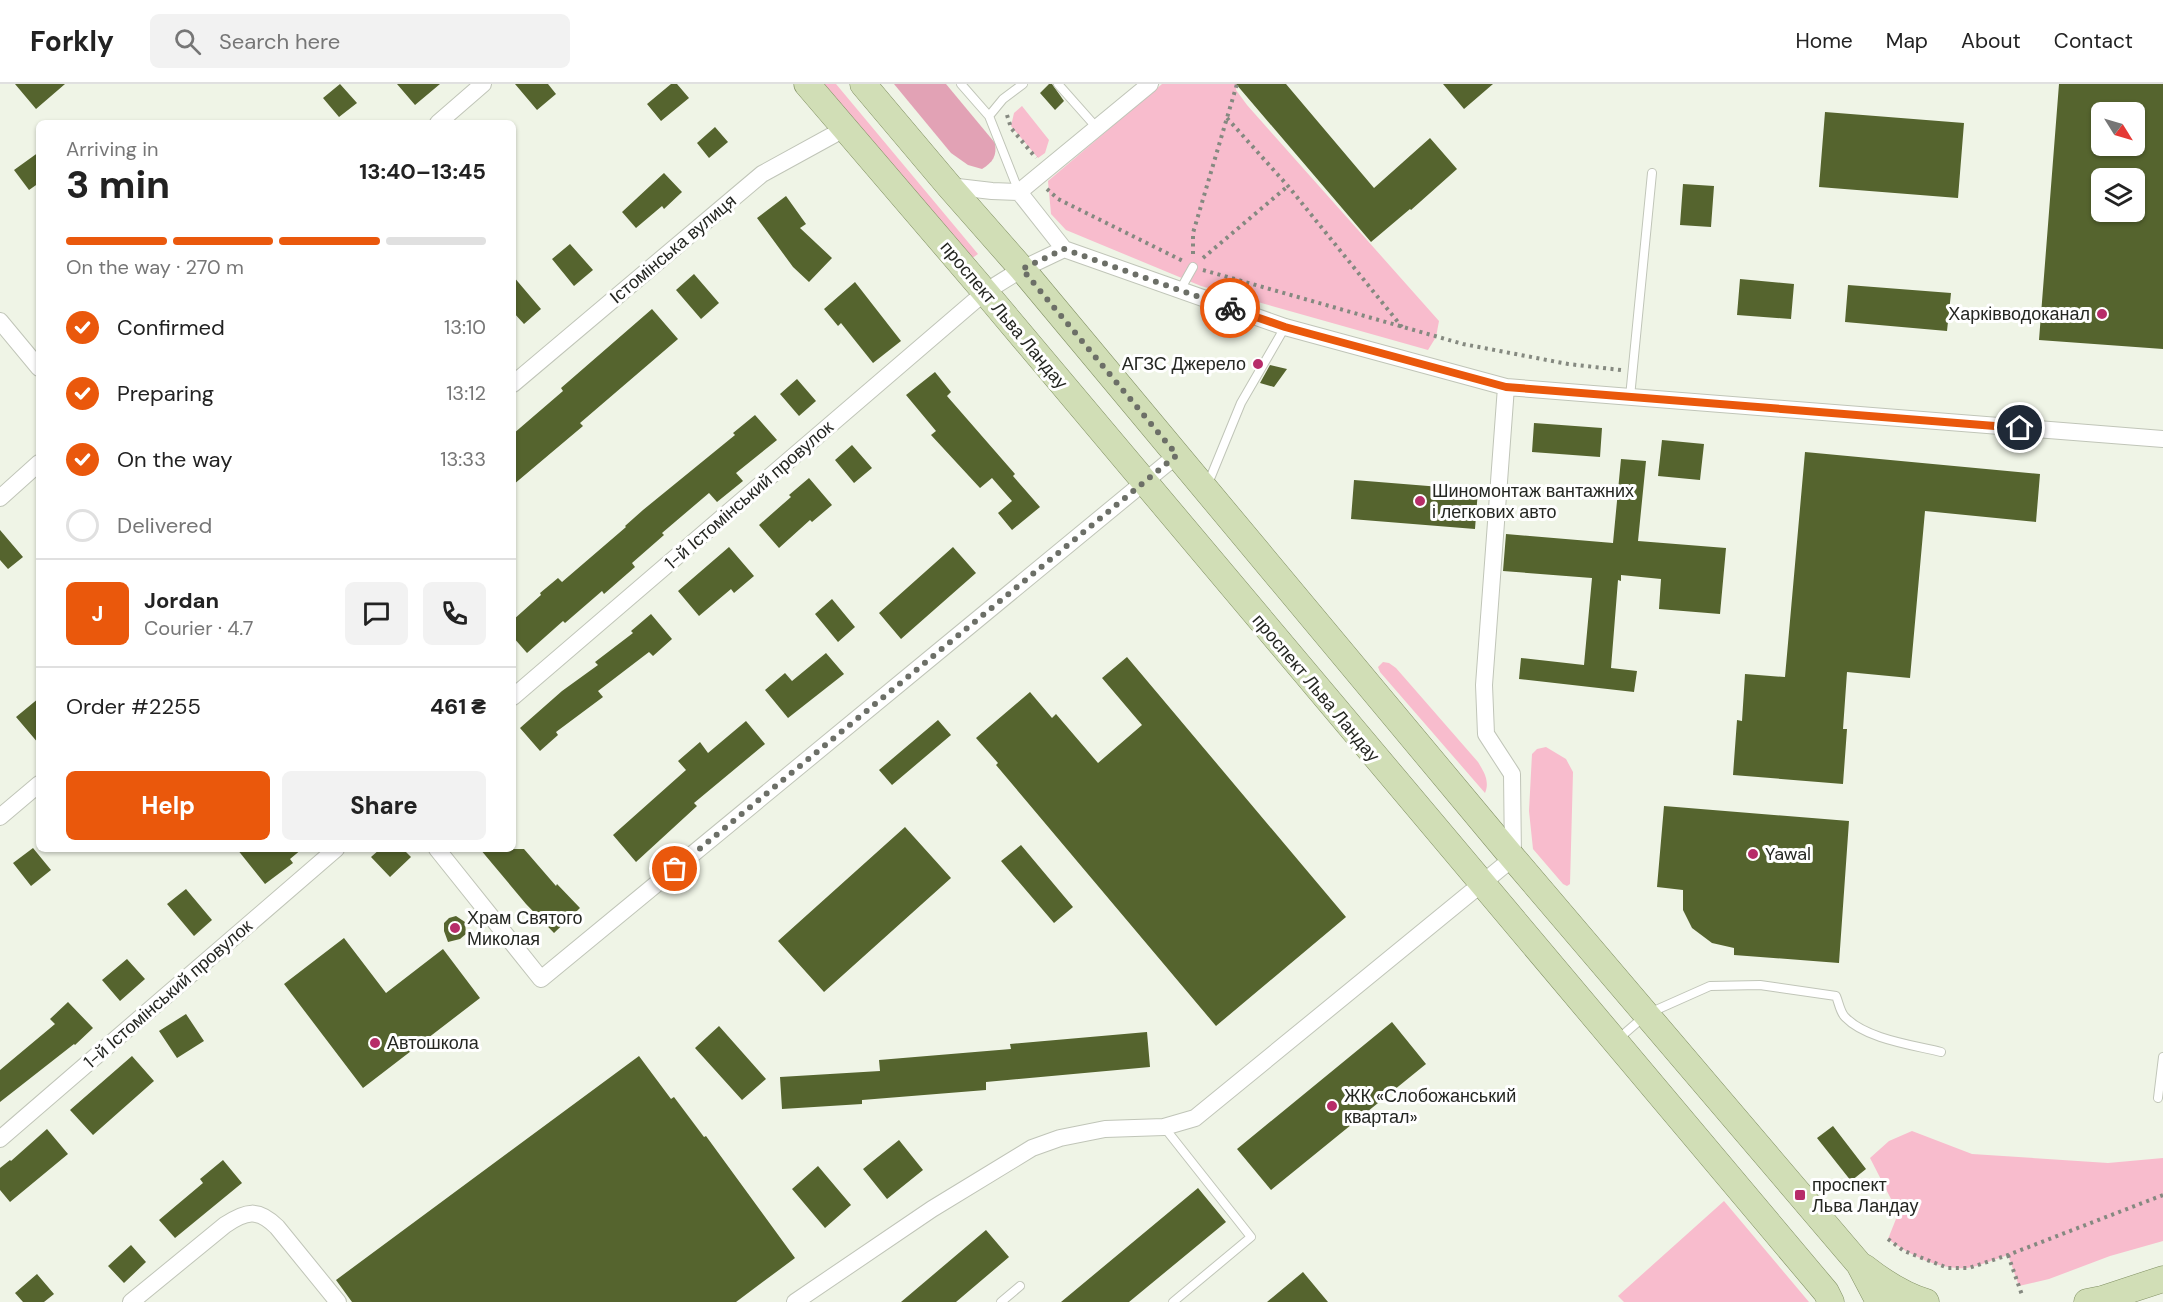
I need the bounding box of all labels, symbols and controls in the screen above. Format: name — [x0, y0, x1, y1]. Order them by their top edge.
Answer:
search box — [150, 14, 570, 68]
text: Forkly — [30, 23, 114, 60]
icon: search — [171, 25, 204, 58]
text: Search here — [219, 27, 340, 56]
text: Home — [1795, 27, 1853, 55]
text: Map — [1886, 27, 1928, 55]
text: About — [1961, 27, 2021, 55]
text: Contact — [2054, 27, 2133, 55]
north arrow — [2091, 102, 2145, 156]
map controls — [2091, 102, 2145, 222]
text: Arriving in — [66, 136, 158, 162]
text: 13:40–13:45 — [359, 157, 486, 186]
text: 3 min — [66, 159, 170, 210]
button: layers — [2091, 168, 2145, 222]
street label: Істомінська вулиця — [605, 189, 741, 309]
street label: проспект Льва Ландау — [935, 236, 1073, 394]
text: On the way · 270 m — [66, 254, 244, 280]
courier — [1200, 278, 1260, 338]
icon: bike — [1214, 292, 1247, 325]
place label: Харківводоканал — [1948, 302, 2090, 326]
marker: Харківводоканал — [2095, 307, 2109, 321]
icon: check — [66, 311, 99, 344]
text: Confirmed — [117, 313, 225, 342]
text: 13:10 — [444, 314, 486, 340]
place label: АГЗС Джерело — [1122, 352, 1246, 376]
marker: АГЗС Джерело — [1251, 357, 1265, 371]
icon: check — [66, 377, 99, 410]
text: Preparing — [117, 379, 214, 408]
text: 13:12 — [446, 380, 486, 406]
pin — [1994, 402, 2045, 453]
icon: home — [2003, 411, 2036, 444]
street label: 1-й Істомінський провулок — [660, 415, 838, 575]
icon: check — [66, 443, 99, 476]
text: On the way — [117, 445, 232, 474]
text: 13:33 — [440, 446, 486, 472]
place label: Шиномонтаж вантажних і легкових авто — [1432, 479, 1634, 524]
marker: Шиномонтаж вантажних і легкових авто — [1413, 494, 1427, 508]
text: Delivered — [117, 511, 212, 540]
button: chat — [345, 582, 408, 645]
button: phone — [423, 582, 486, 645]
text: Jordan — [144, 586, 219, 615]
text: J — [92, 599, 103, 628]
street label: проспект Льва Ландау — [1247, 609, 1385, 767]
text: Courier · 4.7 — [144, 615, 253, 641]
text: Order #2255 — [66, 692, 201, 721]
text: 461 ₴ — [430, 692, 486, 721]
button: Help — [66, 771, 270, 840]
button: Share — [282, 771, 486, 840]
place label: Yawal — [1765, 842, 1811, 866]
pin — [649, 843, 700, 894]
marker: Yawal — [1746, 847, 1760, 861]
icon: bag — [658, 852, 691, 885]
place label: Храм Святого Миколая — [467, 906, 583, 951]
street label: 1-й Істомінський провулок — [79, 914, 257, 1074]
marker: Храм Святого Миколая — [448, 921, 462, 935]
place label: Автошкола — [387, 1031, 480, 1055]
marker: Автошкола — [368, 1036, 382, 1050]
place label: ЖК «Слобожанський квартал» — [1344, 1084, 1516, 1129]
marker: ЖК «Слобожанський квартал» — [1325, 1099, 1339, 1113]
place label: проспект Льва Ландау — [1812, 1173, 1918, 1218]
marker: проспект Льва Ландау — [1793, 1188, 1807, 1202]

